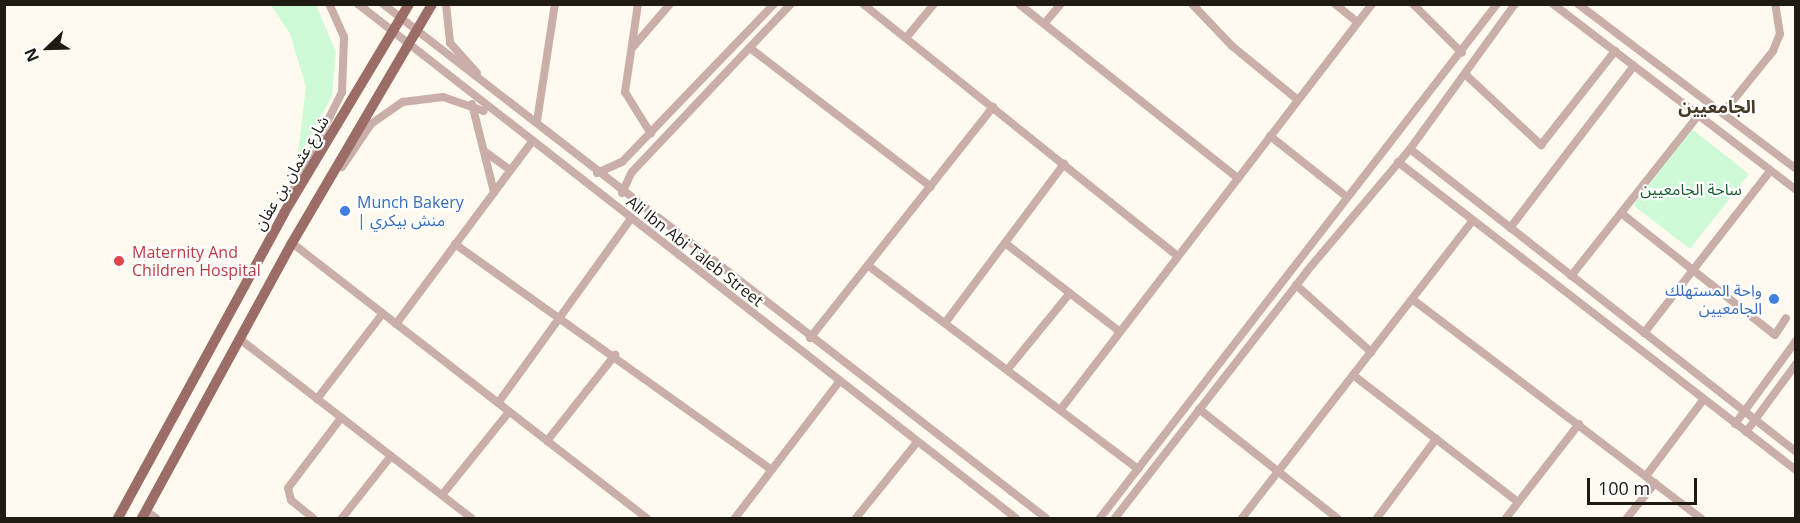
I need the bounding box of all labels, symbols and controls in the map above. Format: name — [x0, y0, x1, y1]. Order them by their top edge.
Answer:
north arrow — [18, 18, 78, 78]
text: N — [19, 45, 44, 65]
district label: الجامعيين — [1678, 95, 1756, 117]
street label: شارع عثمان بن عفان — [249, 112, 333, 234]
park label: ساحة الجامعيين — [1640, 179, 1742, 199]
place label: Munch Bakery | منش بيكري — [357, 192, 464, 230]
street label: Ali Ibn Abi Taleb Street — [623, 192, 767, 310]
marker: Munch Bakery | منش بيكري — [338, 204, 352, 218]
place label: Maternity And Children Hospital — [132, 242, 261, 280]
marker: Maternity And Children Hospital — [110, 252, 128, 270]
place label: واحة المستهلك الجامعيين — [1665, 280, 1762, 318]
marker: واحة المستهلك الجامعيين — [1767, 292, 1781, 306]
scale bar — [1590, 466, 1700, 504]
text: 100 m — [1598, 476, 1650, 500]

